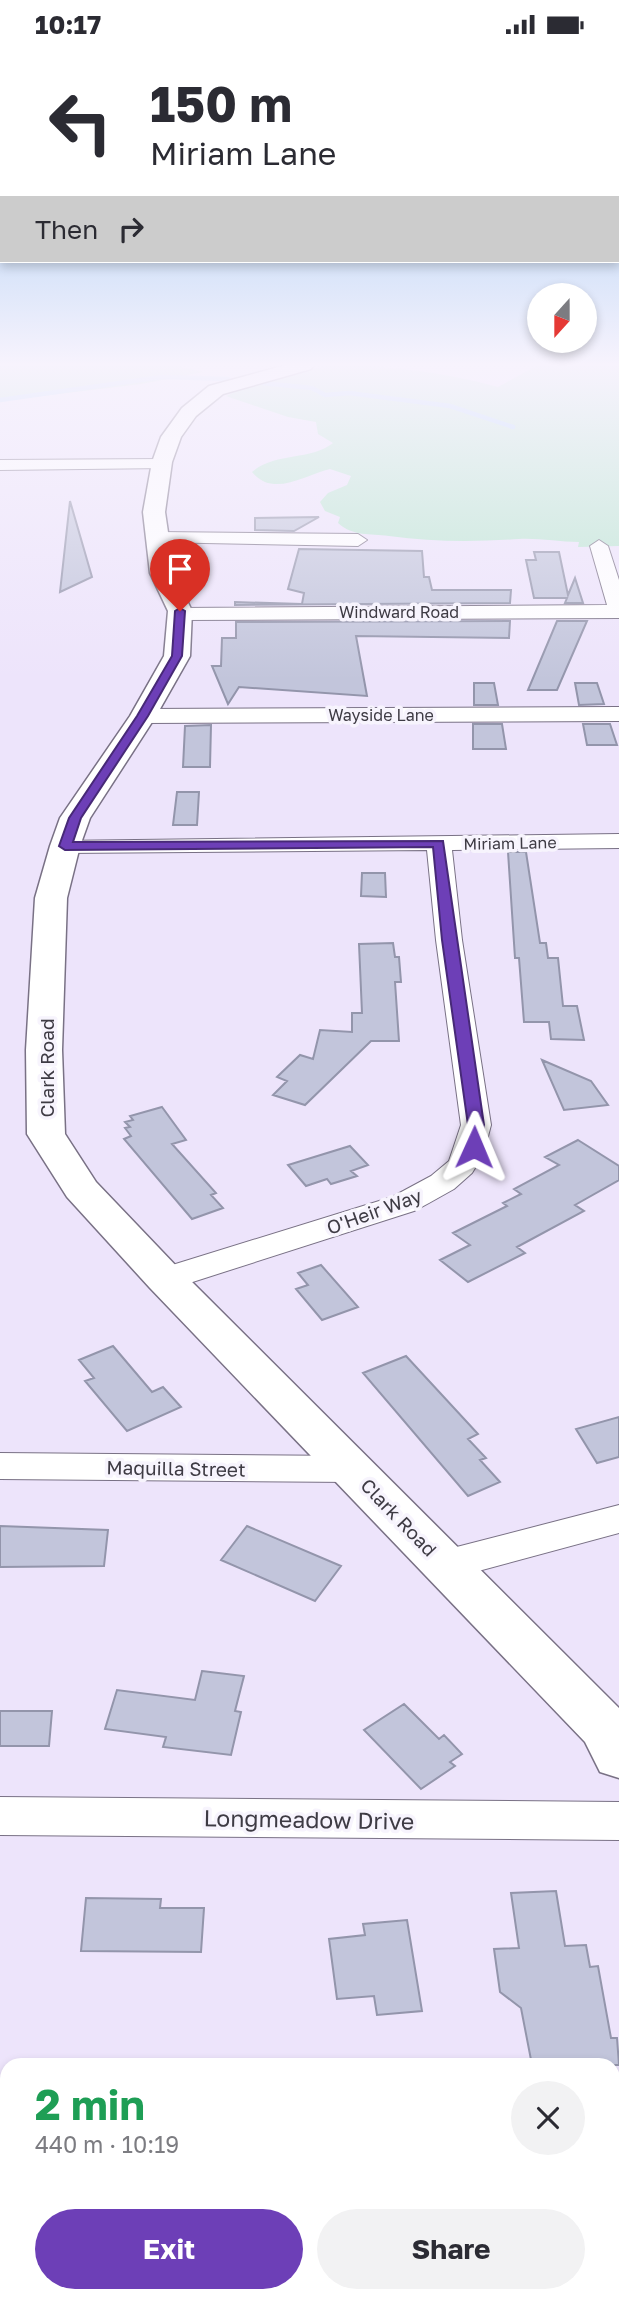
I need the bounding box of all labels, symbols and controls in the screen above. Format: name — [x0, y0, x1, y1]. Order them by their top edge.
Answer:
text: 10:17 — [35, 9, 101, 40]
text: 150 m — [150, 74, 292, 133]
icon: left — [35, 77, 126, 168]
text: Miriam Lane — [150, 134, 336, 172]
icon: right — [112, 210, 150, 248]
text: Then — [35, 214, 98, 245]
north arrow — [527, 283, 597, 353]
map controls — [527, 283, 597, 353]
pin — [150, 539, 210, 611]
icon: arrive — [161, 550, 199, 588]
street label: Windward Road — [339, 602, 459, 622]
street label: Wayside Lane — [328, 705, 434, 725]
street label: Miriam Lane — [463, 832, 557, 854]
street label: Clark Road — [35, 1018, 58, 1118]
position arrow — [437, 1110, 511, 1184]
street label: O'Heir Way — [323, 1183, 425, 1239]
street label: Maquilla Street — [106, 1455, 246, 1481]
street label: Clark Road — [356, 1473, 442, 1561]
street label: Longmeadow Drive — [203, 1803, 415, 1835]
text: 2 min — [35, 2079, 145, 2129]
button: close — [511, 2081, 585, 2155]
text: 440 m · 10:19 — [35, 2130, 179, 2158]
button: Exit — [35, 2209, 303, 2289]
button: Share — [317, 2209, 585, 2289]

